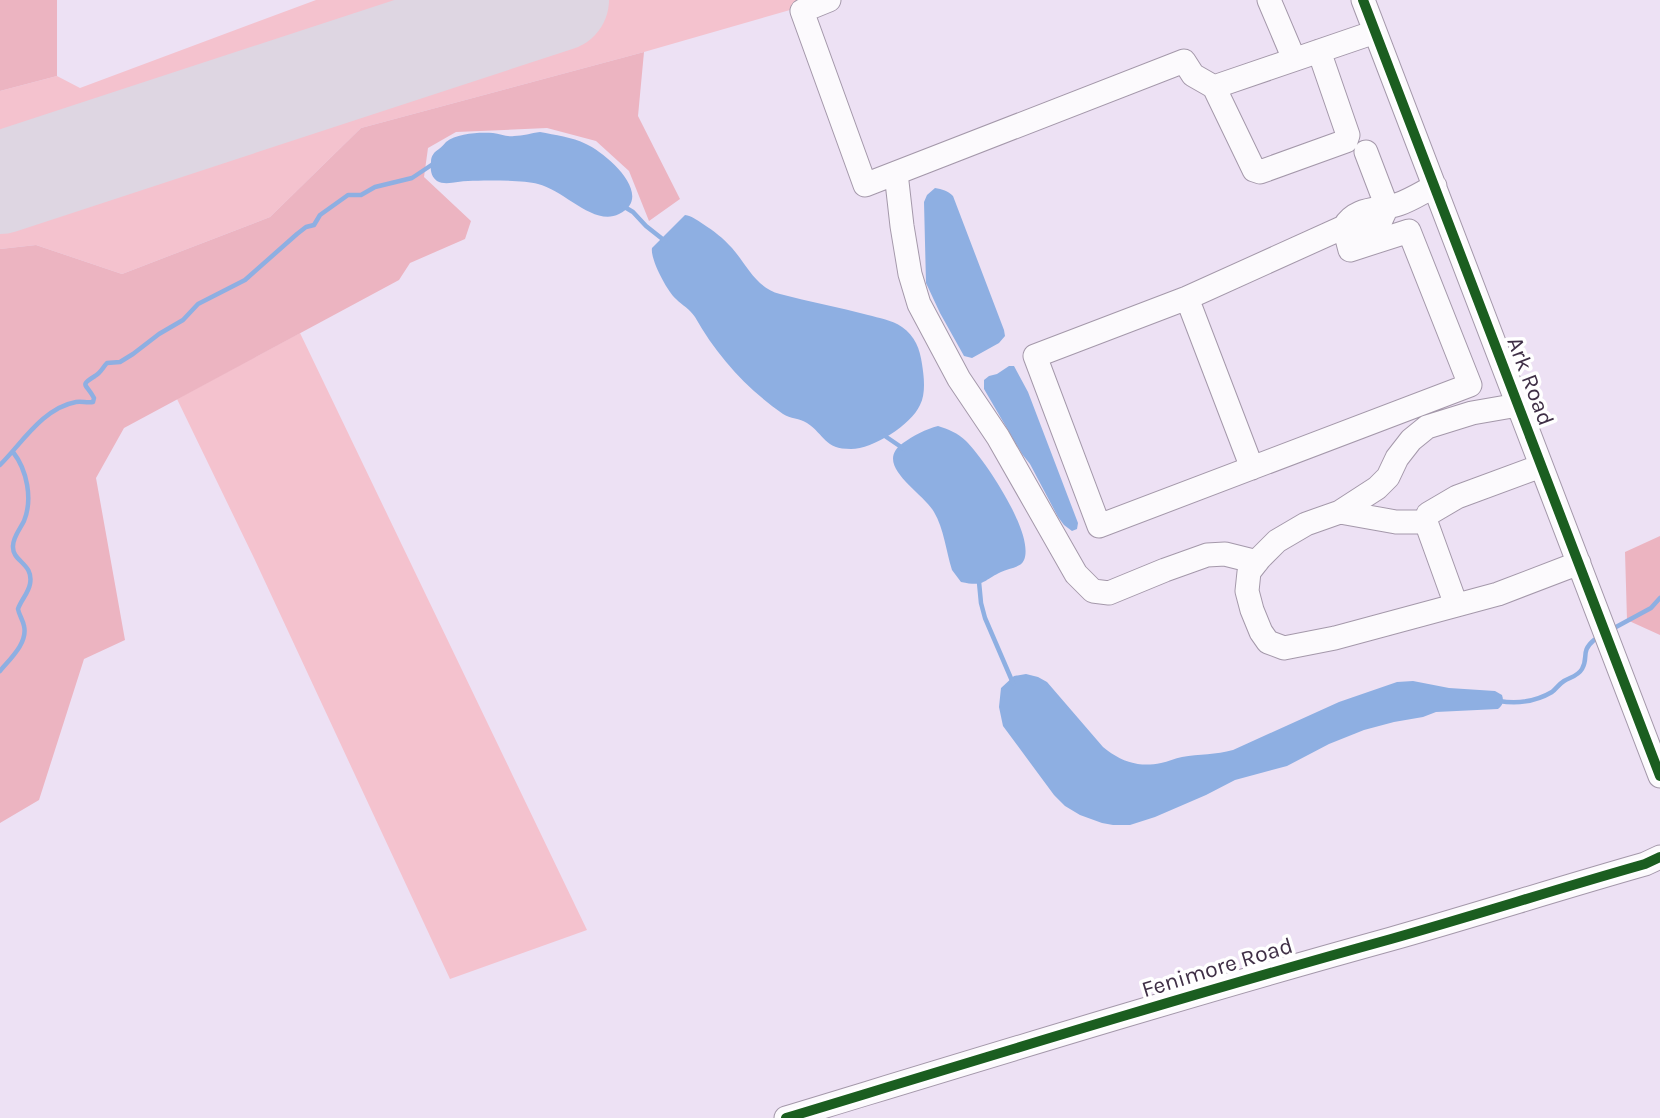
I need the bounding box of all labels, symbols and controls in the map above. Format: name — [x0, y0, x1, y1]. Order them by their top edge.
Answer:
street label: Ark Road — [1501, 333, 1560, 429]
street label: Fenimore Road — [1138, 932, 1296, 1003]

